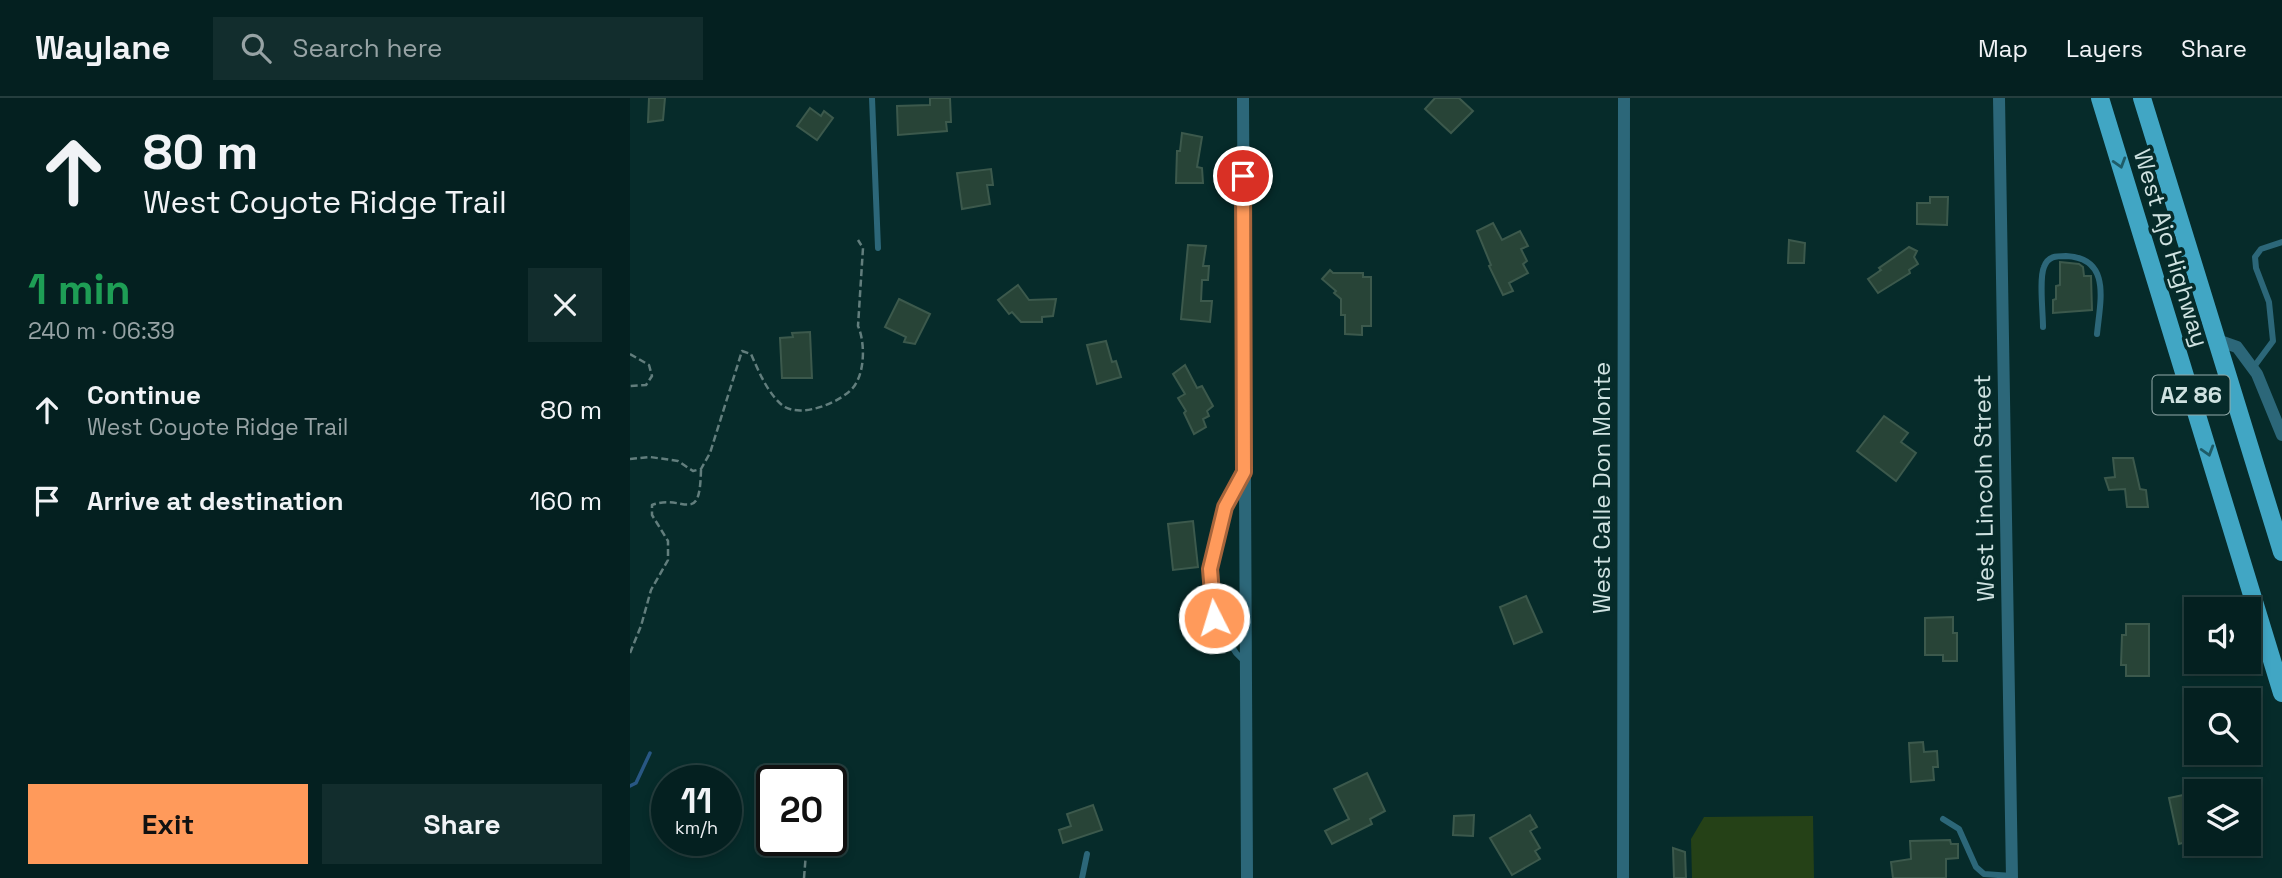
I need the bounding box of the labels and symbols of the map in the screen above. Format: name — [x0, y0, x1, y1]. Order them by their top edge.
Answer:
street label: West Ajo Highway — [2127, 145, 2216, 350]
pin — [1213, 146, 1273, 206]
one-way arrow — [2111, 157, 2126, 169]
street label: West Calle Don Monte — [1586, 362, 1617, 614]
street label: West Lincoln Street — [1966, 374, 2001, 602]
road number: AZ 86 — [2152, 376, 2230, 414]
one-way arrow — [2200, 444, 2214, 457]
position arrow — [1177, 581, 1251, 655]
speed limit sign: 20 — [756, 765, 847, 856]

